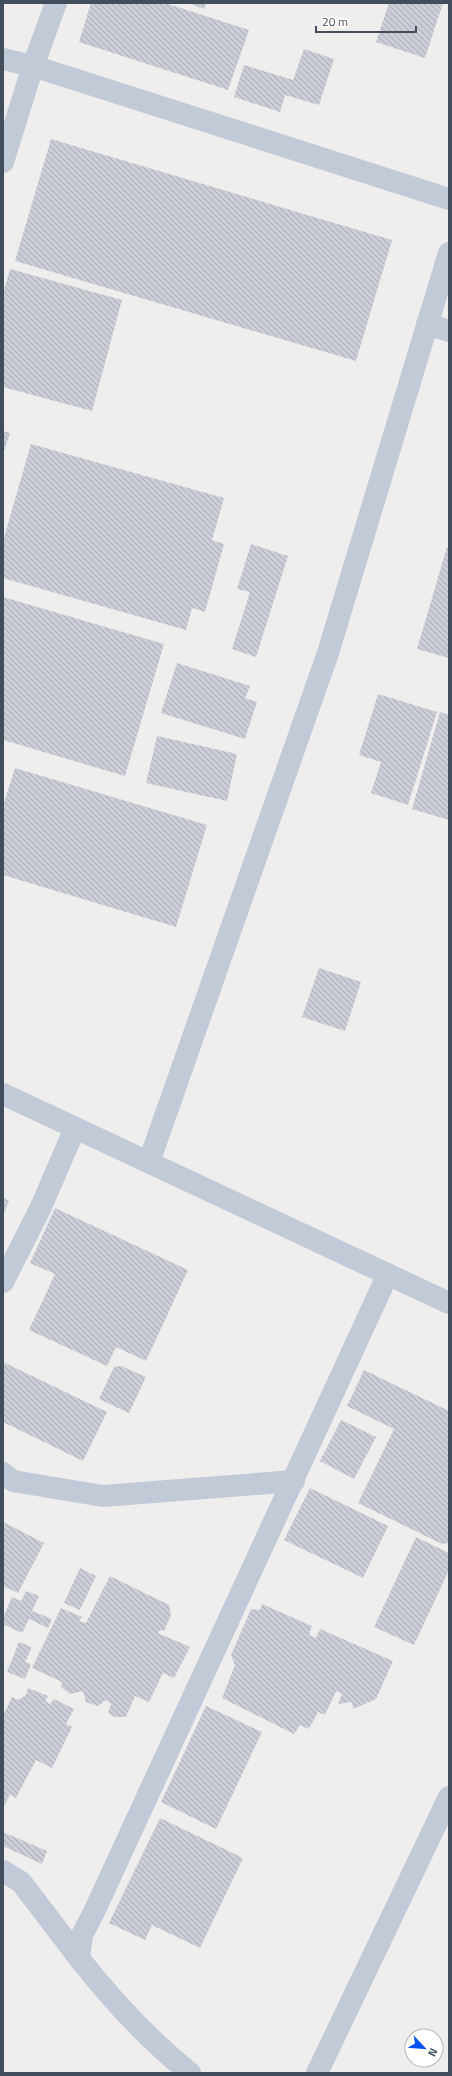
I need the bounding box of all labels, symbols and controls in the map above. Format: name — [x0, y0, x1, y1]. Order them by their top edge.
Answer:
scale bar — [316, 8, 416, 34]
text: 20 m — [322, 12, 348, 31]
north arrow — [404, 2028, 444, 2068]
text: N — [424, 2045, 442, 2059]

